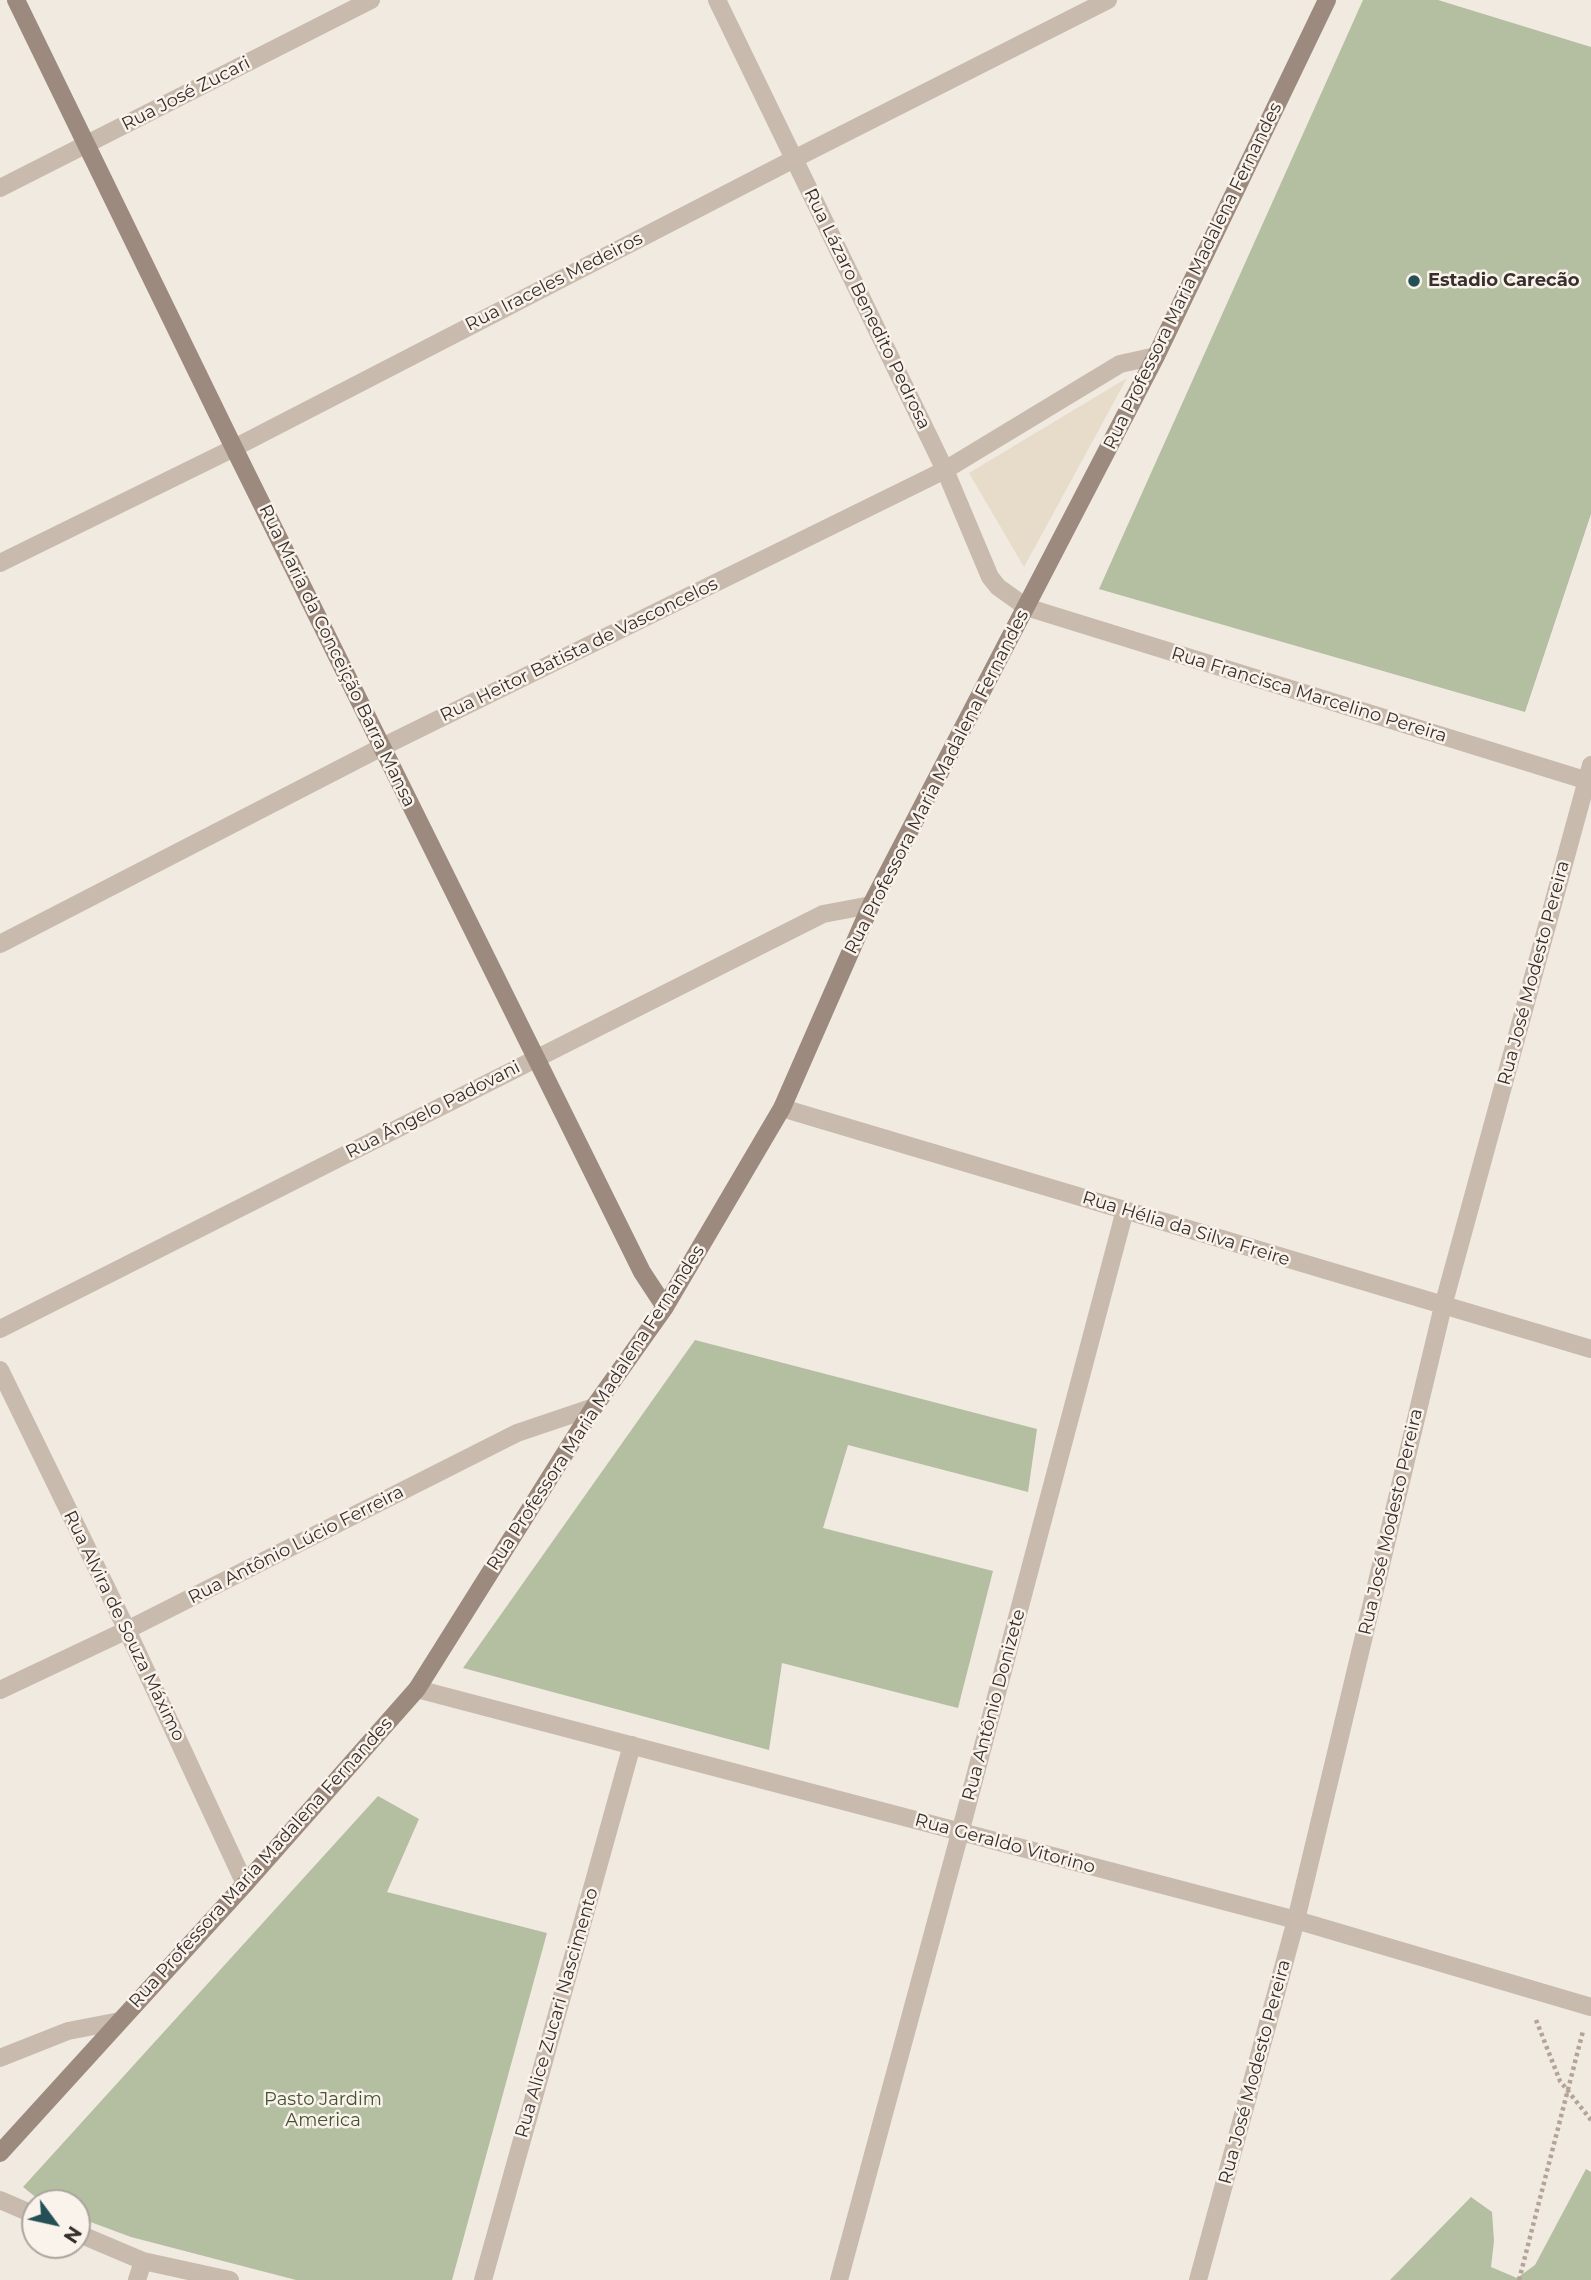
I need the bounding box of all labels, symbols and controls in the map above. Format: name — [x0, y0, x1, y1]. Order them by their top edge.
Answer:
street label: Rua José Zucari — [118, 52, 254, 136]
street label: Rua Professora Maria Madalena Fernandes — [1099, 99, 1287, 453]
street label: Rua Lázaro Benedito Pedrosa — [799, 185, 935, 433]
street label: Rua Iraceles Medeiros — [462, 228, 646, 336]
place label: Estadio Carecão — [1428, 270, 1580, 292]
marker: Estadio Carecão — [1406, 273, 1422, 289]
street label: Rua Maria da Conceição Barra Mansa — [254, 501, 420, 811]
street label: Rua Heitor Batista de Vasconcelos — [437, 573, 721, 727]
street label: Rua Professora Maria Madalena Fernandes — [840, 606, 1034, 958]
street label: Rua Francisca Marcelino Pereira — [1169, 643, 1449, 747]
street label: Rua José Modesto Pereira — [1494, 858, 1574, 1088]
street label: Rua Ângelo Padovani — [342, 1057, 524, 1163]
street label: Rua Hélia da Silva Freire — [1080, 1187, 1292, 1271]
street label: Rua Professora Maria Madalena Fernandes — [483, 1241, 709, 1575]
street label: Rua José Modesto Pereira — [1354, 1407, 1428, 1637]
street label: Rua Antônio Lúcio Ferreira — [185, 1481, 407, 1609]
street label: Rua Alvira de Souza Máximo — [59, 1507, 189, 1745]
street label: Rua Antônio Donizete — [958, 1607, 1030, 1803]
street label: Rua Professora Maria Madalena Fernandes — [125, 1713, 397, 2013]
street label: Rua Geraldo Vitorino — [912, 1810, 1098, 1878]
street label: Rua Alice Zucari Nascimento — [511, 1886, 603, 2140]
street label: Rua José Modesto Pereira — [1215, 1957, 1295, 2187]
park label: Pasto Jardim America — [264, 2089, 382, 2132]
north arrow — [21, 2189, 91, 2259]
text: N — [59, 2222, 86, 2247]

